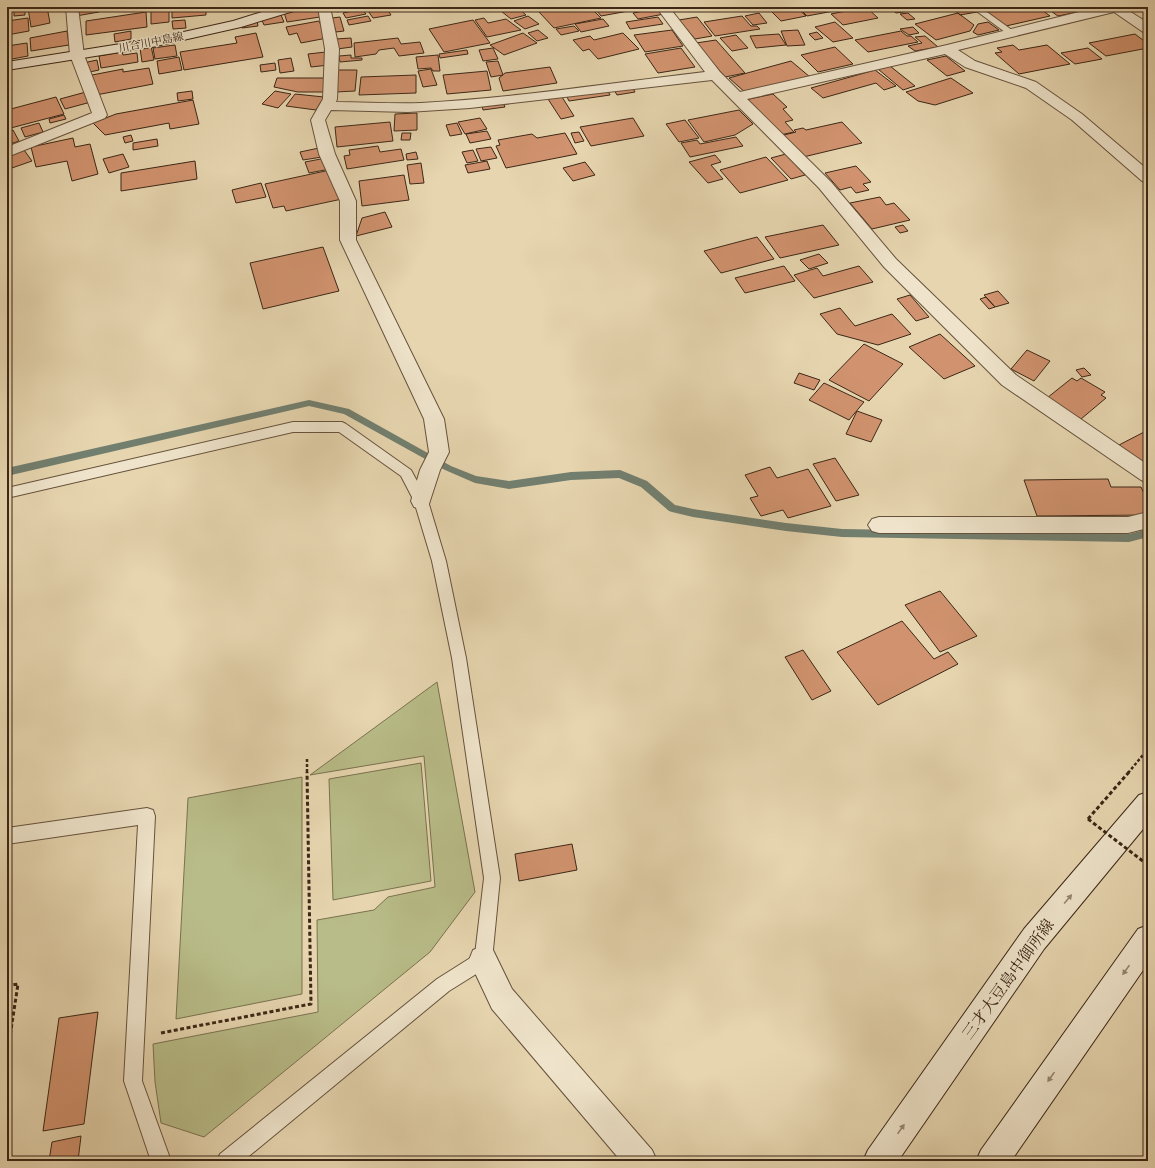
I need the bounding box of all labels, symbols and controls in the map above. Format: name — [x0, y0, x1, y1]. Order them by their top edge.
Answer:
street label: 川合川中島線 — [117, 29, 185, 55]
one-way arrow — [1063, 894, 1072, 904]
street label: 三才大豆島中御所線 — [957, 915, 1059, 1043]
one-way arrow — [1122, 965, 1130, 976]
one-way arrow — [1047, 1072, 1055, 1082]
one-way arrow — [897, 1124, 905, 1134]

